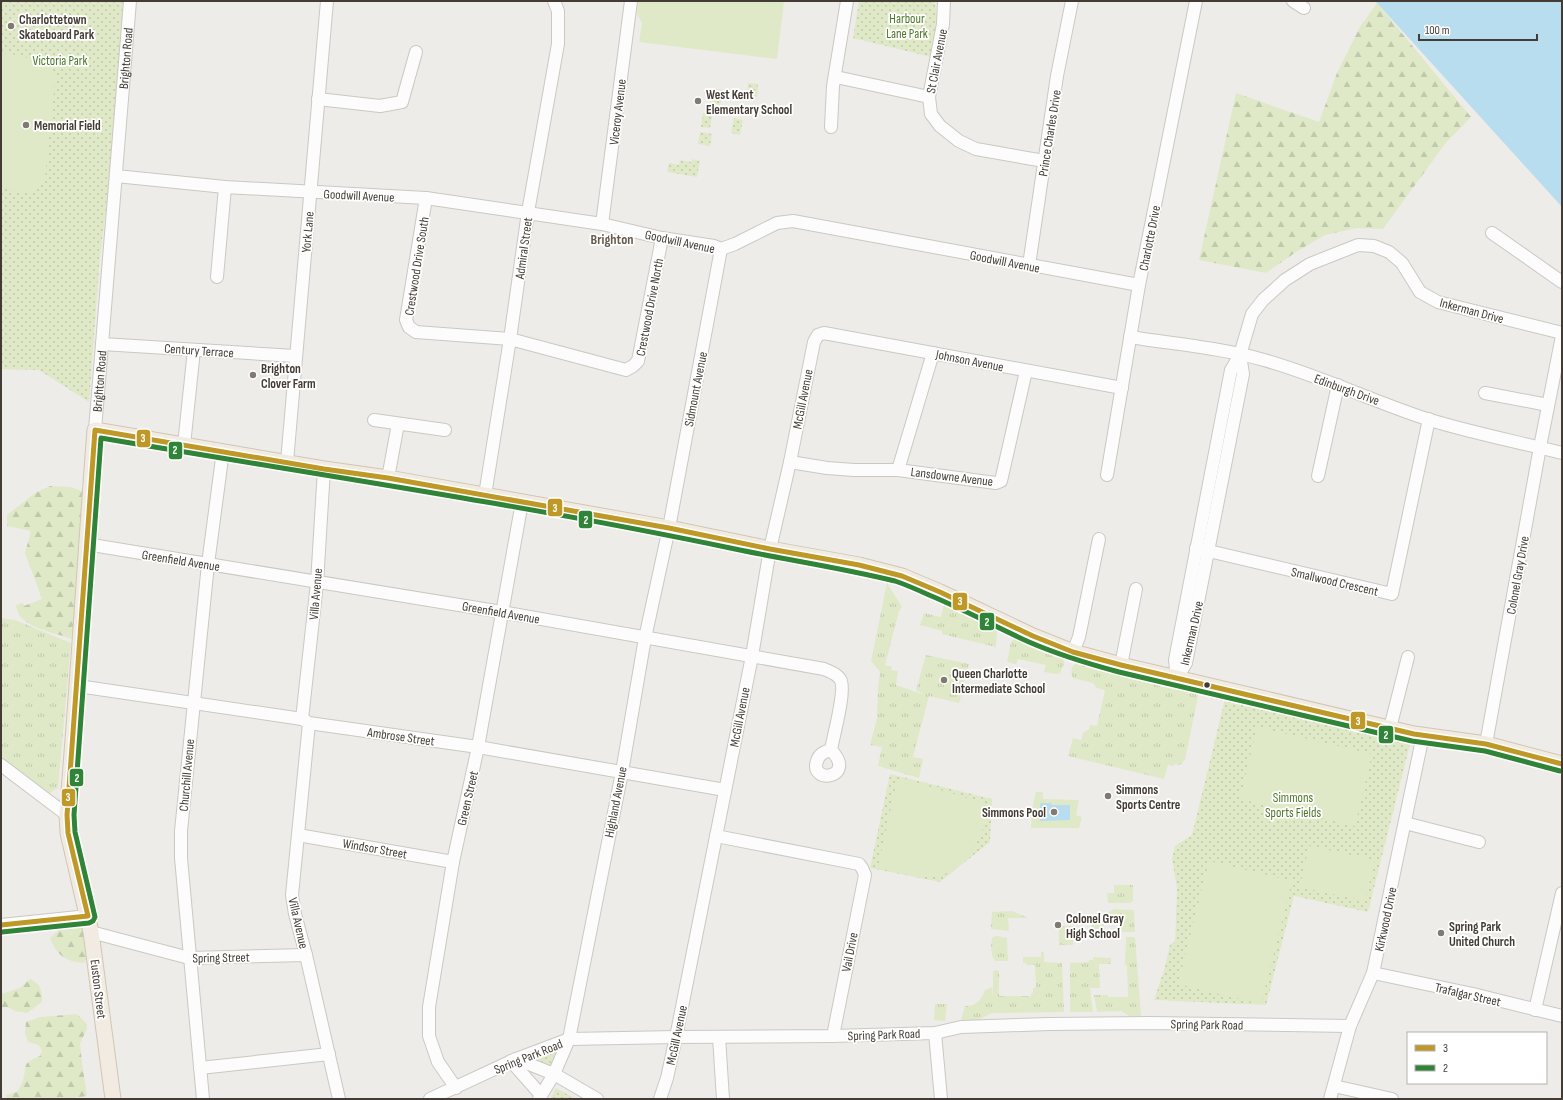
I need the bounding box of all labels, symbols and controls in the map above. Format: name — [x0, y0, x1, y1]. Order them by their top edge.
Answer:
park label: Harbour Lane Park — [886, 11, 928, 42]
place label: Charlottetown Skateboard Park — [19, 12, 95, 43]
scale bar — [1419, 16, 1537, 42]
marker: Charlottetown Skateboard Park — [6, 21, 16, 31]
text: 100 m — [1425, 23, 1450, 38]
street label: Brighton Road — [116, 27, 137, 90]
street label: St Clair Avenue — [923, 28, 951, 95]
park label: Victoria Park — [33, 53, 87, 69]
street label: Viceroy Avenue — [606, 78, 630, 146]
place label: West Kent Elementary School — [706, 87, 793, 118]
street label: Prince Charles Drive — [1035, 89, 1065, 178]
marker: West Kent Elementary School — [693, 96, 703, 106]
place label: Memorial Field — [34, 118, 101, 134]
marker: Memorial Field — [21, 120, 31, 130]
street label: Goodwill Avenue — [323, 186, 395, 206]
street label: Charlotte Drive — [1136, 204, 1164, 272]
street label: York Lane — [298, 211, 318, 253]
street label: Crestwood Drive South — [401, 216, 433, 317]
street label: Admiral Street — [512, 216, 536, 281]
street label: Goodwill Avenue — [643, 227, 716, 257]
district label: Brighton — [591, 231, 633, 248]
street label: Goodwill Avenue — [968, 247, 1041, 277]
street label: Crestwood Drive North — [633, 257, 667, 357]
street label: Inkerman Drive — [1438, 295, 1505, 327]
street label: Century Terrace — [164, 341, 234, 361]
street label: Johnson Avenue — [934, 346, 1005, 375]
street label: Brighton Road — [90, 350, 110, 413]
street label: Sidmount Avenue — [681, 350, 711, 428]
place label: Brighton Clover Farm — [261, 361, 316, 392]
street label: McGill Avenue — [789, 368, 817, 430]
marker: Brighton Clover Farm — [248, 370, 258, 380]
street label: Edinburgh Drive — [1312, 371, 1382, 409]
line badge: 3 — [136, 429, 151, 448]
text: 3 — [141, 432, 146, 445]
line badge: 2 — [168, 441, 183, 460]
text: 2 — [173, 444, 178, 457]
street label: Lansdowne Avenue — [910, 464, 994, 490]
line badge: 3 — [547, 498, 563, 517]
text: 3 — [553, 502, 558, 515]
line badge: 2 — [578, 510, 593, 529]
text: 2 — [584, 514, 589, 527]
street label: Colonel Gray Drive — [1503, 535, 1533, 616]
street label: Greenfield Avenue — [141, 547, 221, 575]
street label: Smallwood Crescent — [1290, 564, 1380, 600]
street label: Villa Avenue — [306, 568, 326, 621]
line badge: 3 — [952, 592, 968, 611]
text: 3 — [958, 595, 963, 608]
street label: Greenfield Avenue — [461, 598, 541, 628]
street label: Inkerman Drive — [1177, 599, 1207, 667]
line badge: 2 — [979, 612, 995, 631]
text: 2 — [985, 616, 990, 629]
place label: Queen Charlotte Intermediate School — [952, 666, 1046, 697]
marker: Queen Charlotte Intermediate School — [939, 675, 949, 685]
unlabelled marker — [1202, 680, 1212, 690]
street label: McGill Avenue — [726, 686, 754, 748]
line badge: 3 — [1350, 711, 1366, 730]
text: 3 — [1356, 715, 1361, 728]
street label: Ambrose Street — [365, 724, 436, 750]
line badge: 2 — [1378, 725, 1394, 744]
text: 2 — [1384, 729, 1389, 742]
street label: Churchill Avenue — [176, 738, 198, 812]
street label: Highland Avenue — [601, 765, 631, 839]
line badge: 2 — [69, 768, 84, 787]
street label: Green Street — [454, 769, 482, 827]
text: 2 — [75, 772, 80, 785]
place label: Simmons Sports Centre — [1116, 782, 1181, 813]
line badge: 3 — [61, 788, 76, 807]
park label: Simmons Sports Fields — [1265, 790, 1321, 821]
text: 3 — [66, 791, 71, 804]
marker: Simmons Sports Centre — [1103, 791, 1113, 801]
place label: Simmons Pool — [982, 805, 1046, 821]
marker: Simmons Pool — [1049, 807, 1059, 817]
street label: Windsor Street — [341, 835, 408, 863]
street label: Kirkwood Drive — [1371, 886, 1401, 953]
street label: Villa Avenue — [284, 896, 312, 950]
place label: Colonel Gray High School — [1066, 911, 1124, 942]
place label: Spring Park United Church — [1449, 919, 1515, 950]
marker: Colonel Gray High School — [1053, 920, 1063, 930]
marker: Spring Park United Church — [1436, 928, 1446, 938]
street label: Vail Drive — [838, 931, 862, 973]
street label: Spring Street — [192, 950, 250, 966]
street label: Euston Street — [86, 958, 110, 1020]
street label: Trafalgar Street — [1433, 980, 1502, 1010]
street label: McGill Avenue — [663, 1004, 691, 1066]
street label: Spring Park Road — [1171, 1016, 1243, 1034]
street label: Spring Park Road — [847, 1026, 921, 1044]
legend — [1407, 1032, 1547, 1084]
street label: Spring Park Road — [492, 1036, 565, 1078]
text: 3 — [1443, 1041, 1448, 1056]
text: 2 — [1443, 1061, 1448, 1076]

